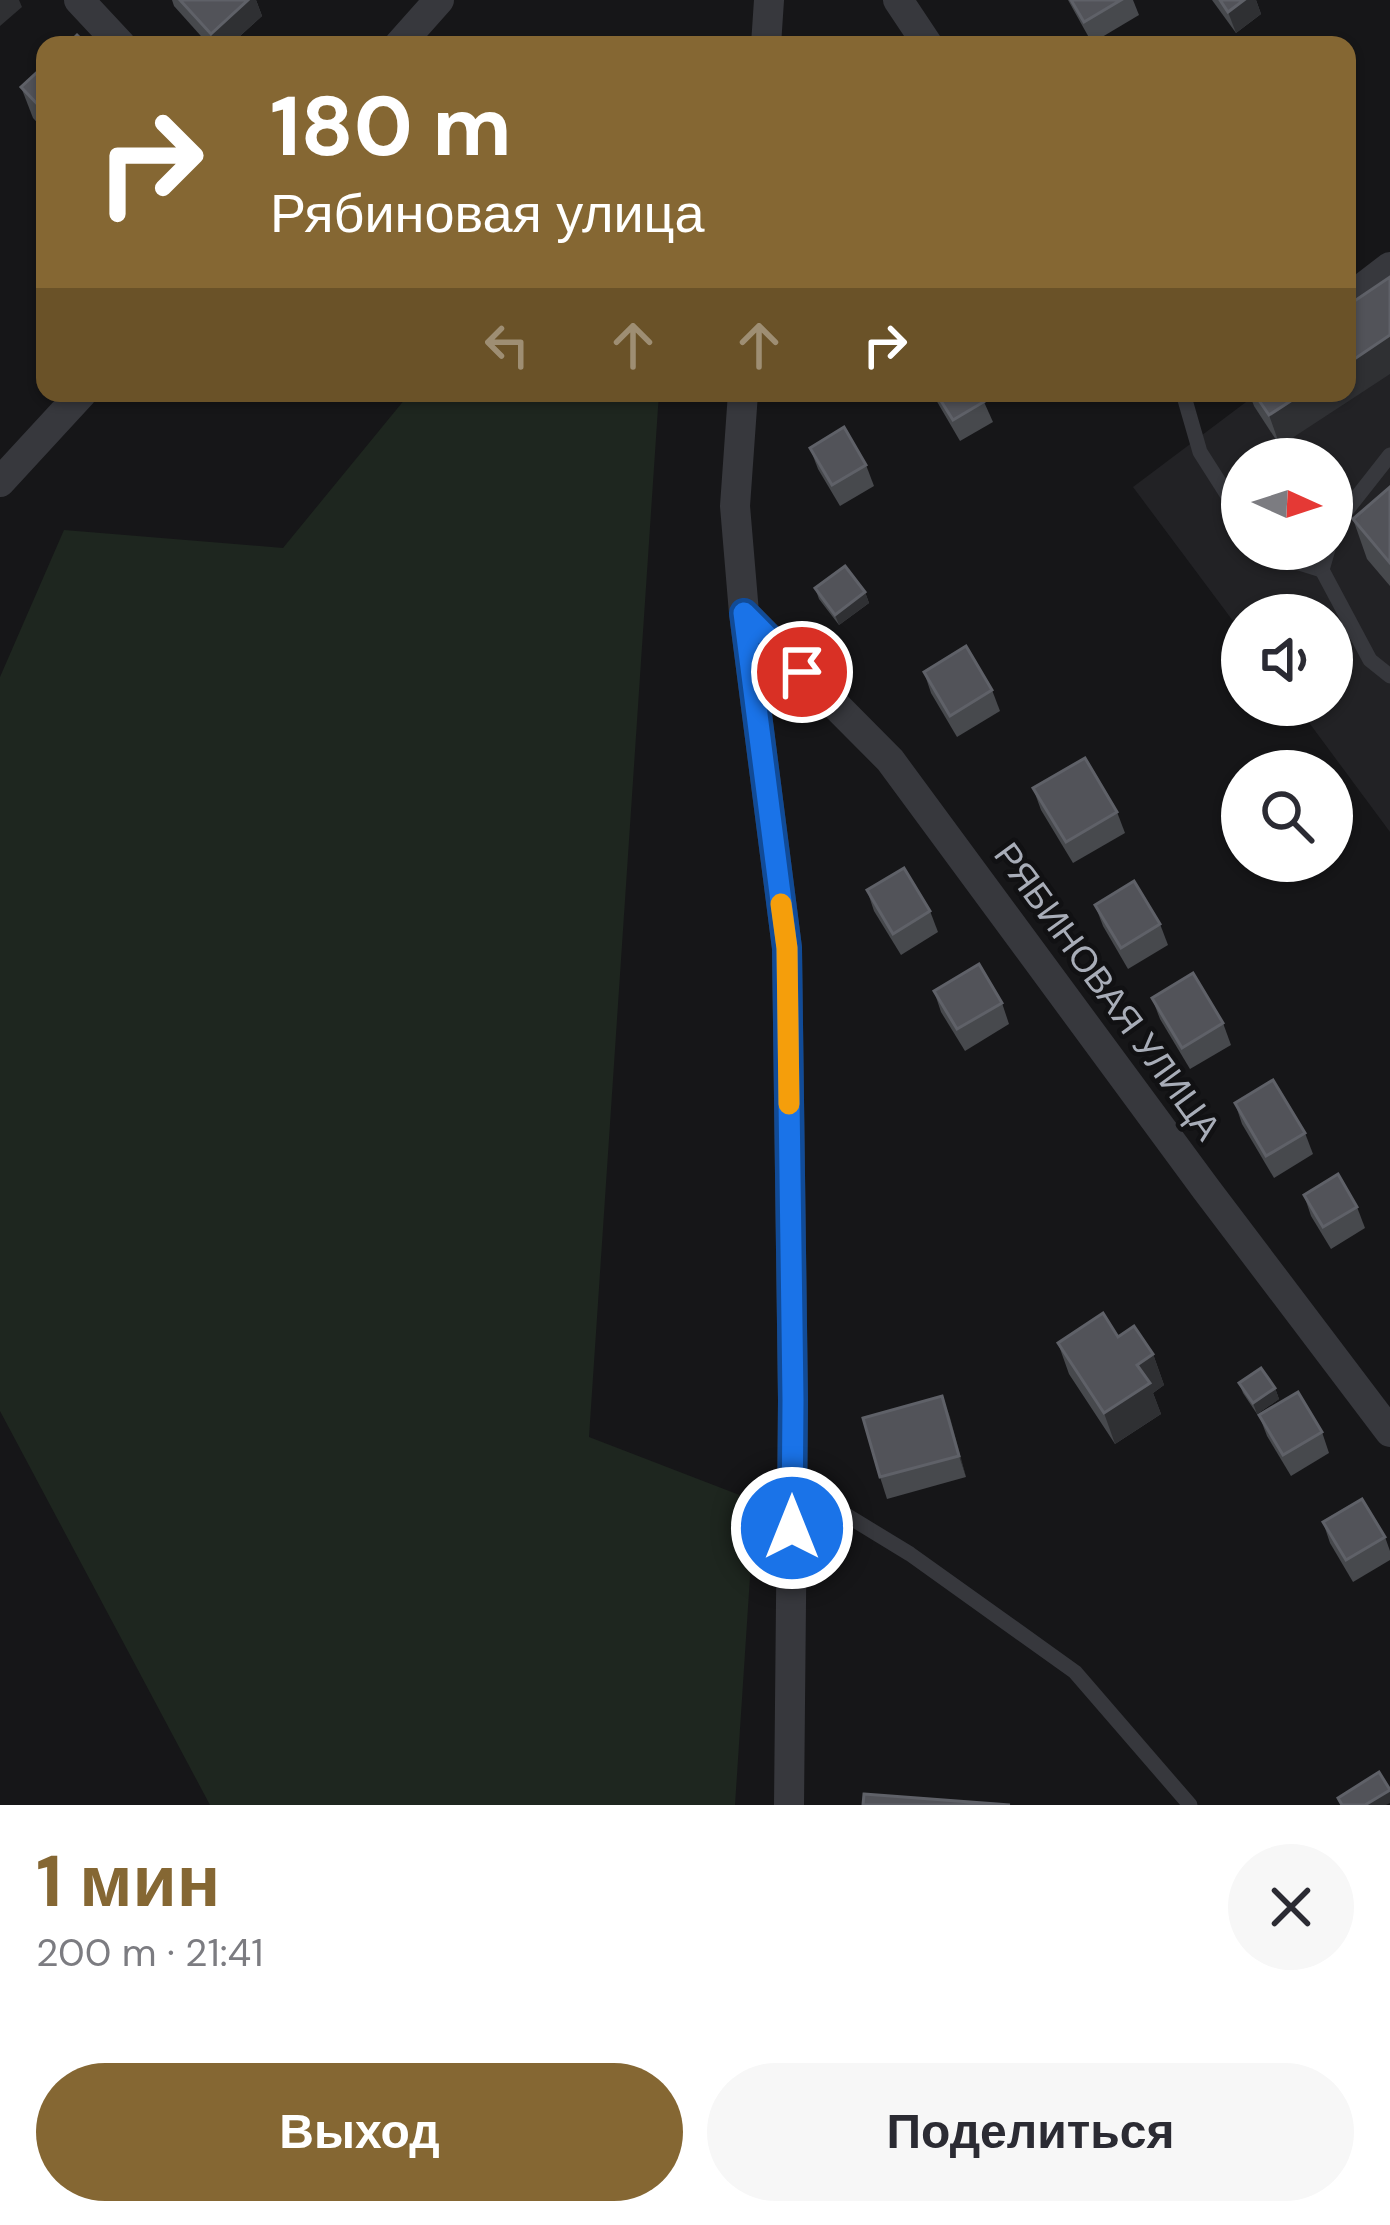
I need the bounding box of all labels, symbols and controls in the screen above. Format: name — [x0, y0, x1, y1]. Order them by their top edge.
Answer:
text: 180 m — [270, 72, 512, 181]
icon: right — [72, 84, 228, 240]
text: Рябиновая улица — [270, 178, 705, 249]
icon: left — [474, 312, 540, 378]
icon: ahead — [600, 312, 666, 378]
icon: ahead — [726, 312, 792, 378]
icon: right — [852, 312, 918, 378]
north arrow — [1221, 438, 1353, 570]
map controls — [1221, 438, 1353, 882]
button: sound — [1221, 594, 1353, 726]
pin — [751, 621, 853, 723]
icon: arrive — [769, 639, 835, 705]
button: search — [1221, 750, 1353, 882]
street label: РЯБИНОВАЯ УЛИЦА — [984, 833, 1232, 1149]
position arrow — [729, 1465, 855, 1591]
text: 1 мин — [36, 1835, 220, 1928]
button: close — [1228, 1844, 1354, 1970]
text: 200 m · 21:41 — [36, 1927, 263, 1978]
button: Выход — [36, 2063, 683, 2201]
button: Поделиться — [707, 2063, 1354, 2201]

